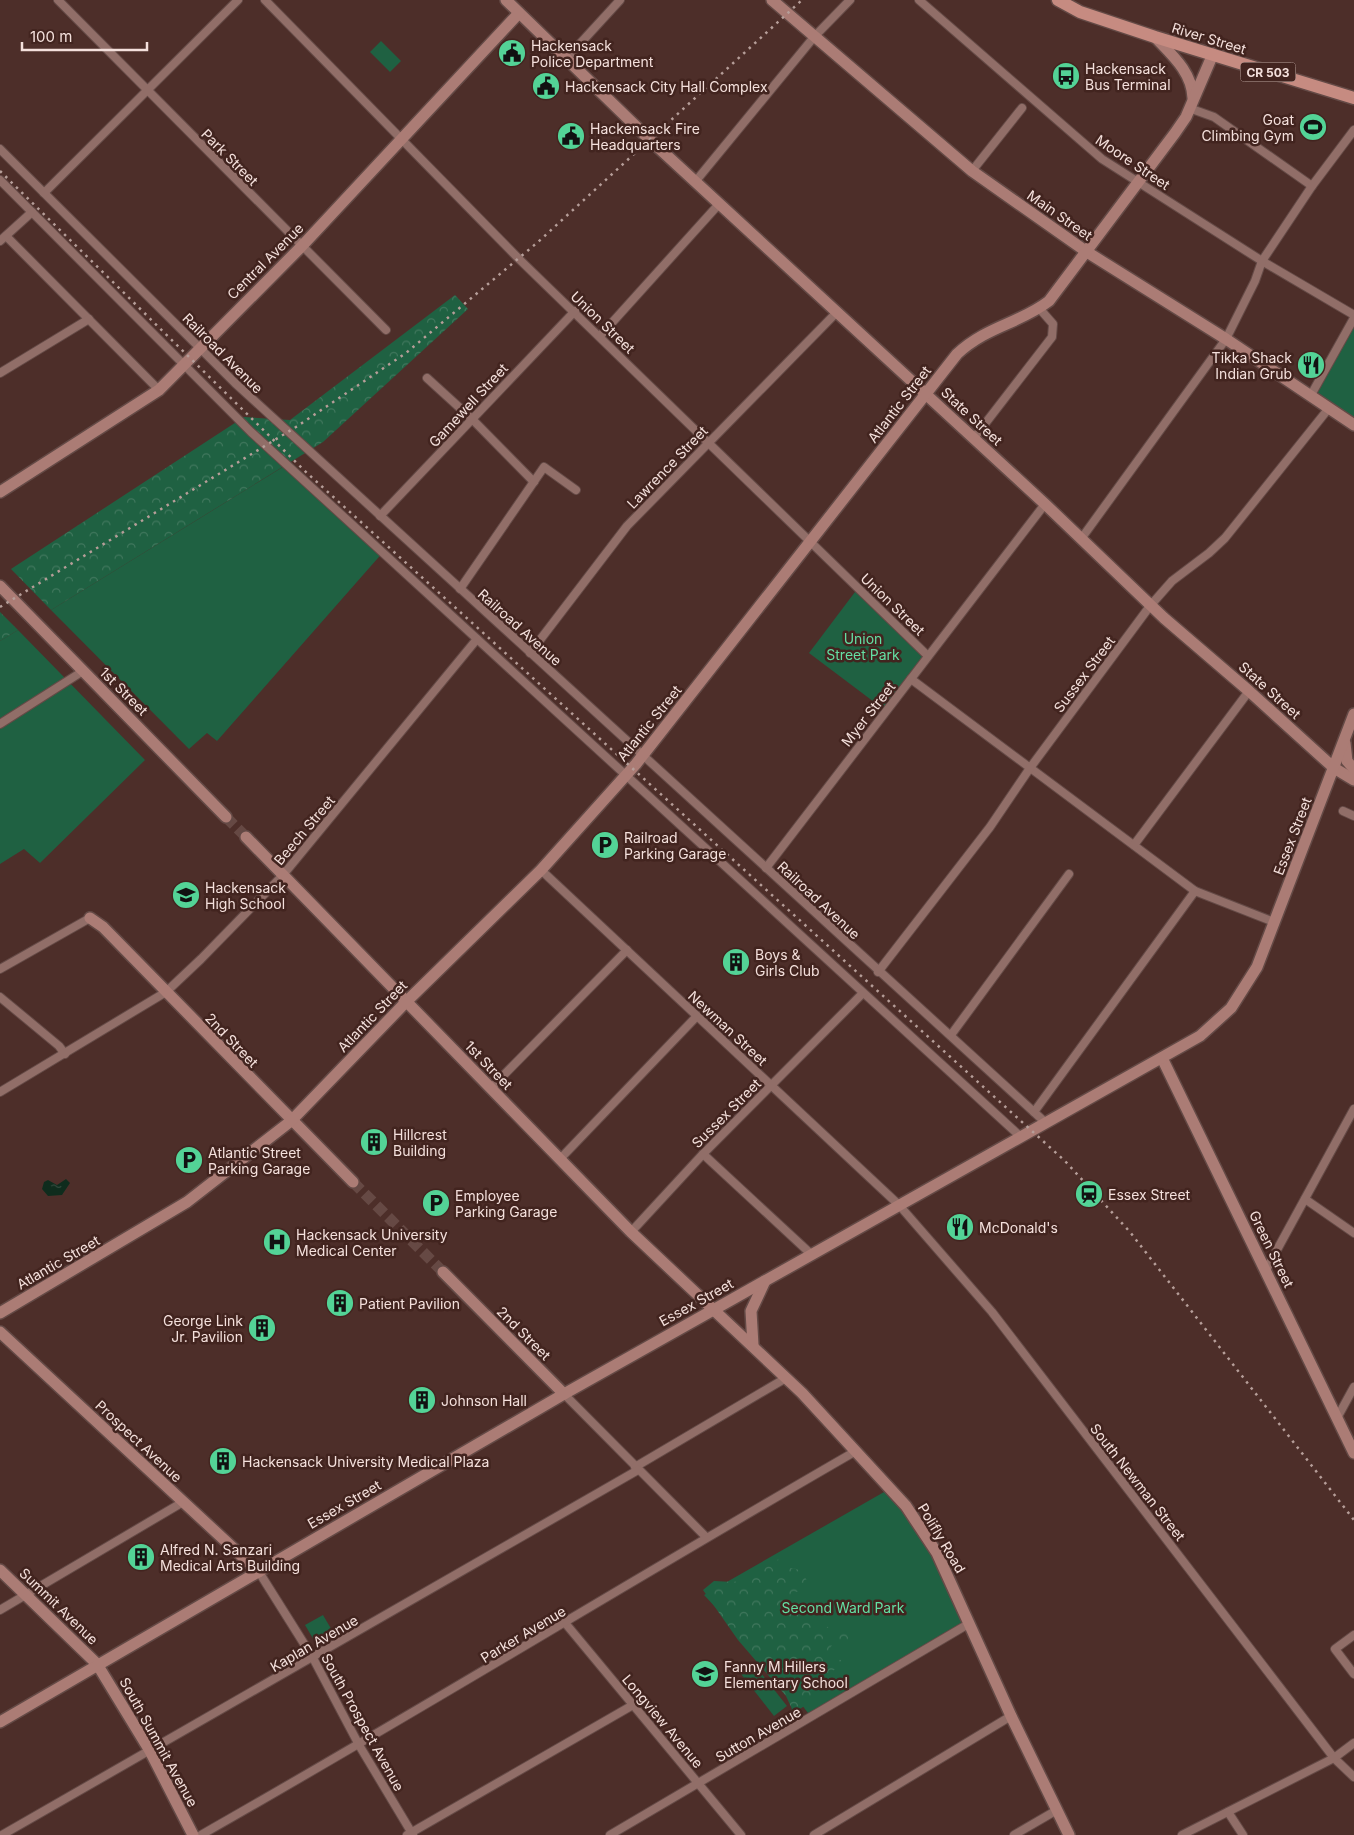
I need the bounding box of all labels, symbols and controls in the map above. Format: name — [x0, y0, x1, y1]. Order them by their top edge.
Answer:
street label: River Street — [1170, 19, 1249, 57]
scale bar — [22, 20, 148, 52]
text: 100 m — [30, 27, 72, 46]
place label: Hackensack Police Department — [531, 37, 654, 70]
public building icon: Hackensack Police Department — [497, 38, 527, 68]
place label: Hackensack Bus Terminal — [1085, 60, 1171, 93]
bus stop icon: Hackensack Bus Terminal — [1051, 61, 1081, 91]
road number: CR 503 — [1240, 62, 1296, 82]
public building icon: Hackensack City Hall Complex — [531, 71, 561, 101]
place label: Hackensack City Hall Complex — [565, 78, 768, 95]
place label: Goat Climbing Gym — [1201, 111, 1294, 144]
sports icon: Goat Climbing Gym — [1298, 112, 1328, 142]
place label: Hackensack Fire Headquarters — [590, 120, 700, 153]
public building icon: Hackensack Fire Headquarters — [556, 121, 586, 151]
street label: Park Street — [198, 125, 262, 189]
street label: Moore Street — [1093, 131, 1174, 193]
street label: Main Street — [1024, 186, 1096, 244]
street label: Central Avenue — [223, 219, 307, 303]
street label: Union Street — [568, 287, 639, 357]
street label: Railroad Avenue — [179, 309, 267, 397]
place label: Tikka Shack Indian Grub — [1212, 349, 1292, 382]
restaurant icon: Tikka Shack Indian Grub — [1296, 350, 1326, 380]
street label: Gamewell Street — [425, 359, 511, 450]
street label: Atlantic Street — [864, 362, 935, 446]
street label: State Street — [938, 383, 1006, 449]
street label: Lawrence Street — [623, 422, 711, 512]
street label: Union Street — [858, 569, 929, 639]
street label: Railroad Avenue — [475, 585, 565, 669]
park label: Union Street Park — [826, 630, 900, 663]
street label: Sussex Street — [1050, 632, 1118, 715]
street label: State Street — [1235, 658, 1305, 723]
street label: 1st Street — [96, 663, 152, 719]
street label: Myer Street — [838, 678, 899, 750]
street label: Atlantic Street — [613, 681, 685, 764]
street label: Beech Street — [270, 792, 338, 868]
street label: Essex Street — [1269, 794, 1315, 877]
place label: Railroad Parking Garage — [624, 829, 726, 862]
parking icon: Railroad Parking Garage — [590, 830, 620, 860]
street label: Railroad Avenue — [774, 857, 864, 943]
place label: Hackensack High School — [205, 879, 286, 912]
school or university icon: Hackensack High School — [171, 880, 201, 910]
place label: Boys & Girls Club — [755, 946, 820, 979]
building icon: Boys & Girls Club — [721, 947, 751, 977]
street label: Atlantic Street — [334, 976, 411, 1055]
street label: Newman Street — [685, 987, 771, 1069]
street label: 2nd Street — [202, 1009, 262, 1071]
street label: 1st Street — [462, 1037, 517, 1093]
street label: Sussex Street — [688, 1075, 764, 1151]
place label: Hillcrest Building — [393, 1126, 447, 1159]
building icon: Hillcrest Building — [359, 1127, 389, 1157]
place label: Atlantic Street Parking Garage — [208, 1144, 310, 1177]
parking icon: Atlantic Street Parking Garage — [174, 1145, 204, 1175]
station icon: Essex Street — [1074, 1179, 1104, 1209]
place label: Essex Street — [1108, 1186, 1191, 1203]
place label: Employee Parking Garage — [455, 1187, 557, 1220]
parking icon: Employee Parking Garage — [421, 1188, 451, 1218]
street label: Green Street — [1246, 1208, 1298, 1291]
restaurant icon: McDonald's — [945, 1212, 975, 1242]
place label: McDonald's — [979, 1219, 1058, 1236]
place label: Hackensack University Medical Center — [296, 1226, 448, 1259]
hospital icon: Hackensack University Medical Center — [262, 1227, 292, 1257]
street label: Atlantic Street — [14, 1231, 103, 1293]
street label: Essex Street — [656, 1274, 736, 1329]
building icon: Patient Pavilion — [325, 1288, 355, 1318]
place label: Patient Pavilion — [359, 1295, 460, 1312]
street label: 2nd Street — [494, 1303, 555, 1364]
place label: George Link Jr. Pavilion — [163, 1312, 243, 1345]
building icon: George Link Jr. Pavilion — [247, 1313, 277, 1343]
building icon: Johnson Hall — [407, 1385, 437, 1415]
place label: Johnson Hall — [441, 1392, 527, 1409]
street label: Prospect Avenue — [92, 1397, 186, 1485]
street label: South Newman Street — [1087, 1420, 1189, 1544]
building icon: Hackensack University Medical Plaza — [208, 1446, 238, 1476]
place label: Hackensack University Medical Plaza — [242, 1453, 489, 1470]
street label: Essex Street — [304, 1476, 384, 1532]
street label: Polifly Road — [915, 1500, 969, 1576]
place label: Alfred N. Sanzari Medical Arts Building — [160, 1541, 300, 1574]
building icon: Alfred N. Sanzari Medical Arts Building — [126, 1542, 156, 1572]
street label: Summit Avenue — [16, 1564, 102, 1648]
park label: Second Ward Park — [782, 1599, 905, 1616]
street label: Parker Avenue — [477, 1602, 569, 1666]
street label: Kaplan Avenue — [267, 1611, 361, 1675]
street label: South Prospect Avenue — [318, 1650, 408, 1794]
place label: Fanny M Hillers Elementary School — [724, 1658, 848, 1691]
school or university icon: Fanny M Hillers Elementary School — [690, 1659, 720, 1689]
street label: Longview Avenue — [619, 1671, 707, 1771]
street label: South Summit Avenue — [116, 1674, 202, 1810]
street label: Sutton Avenue — [712, 1703, 804, 1765]

